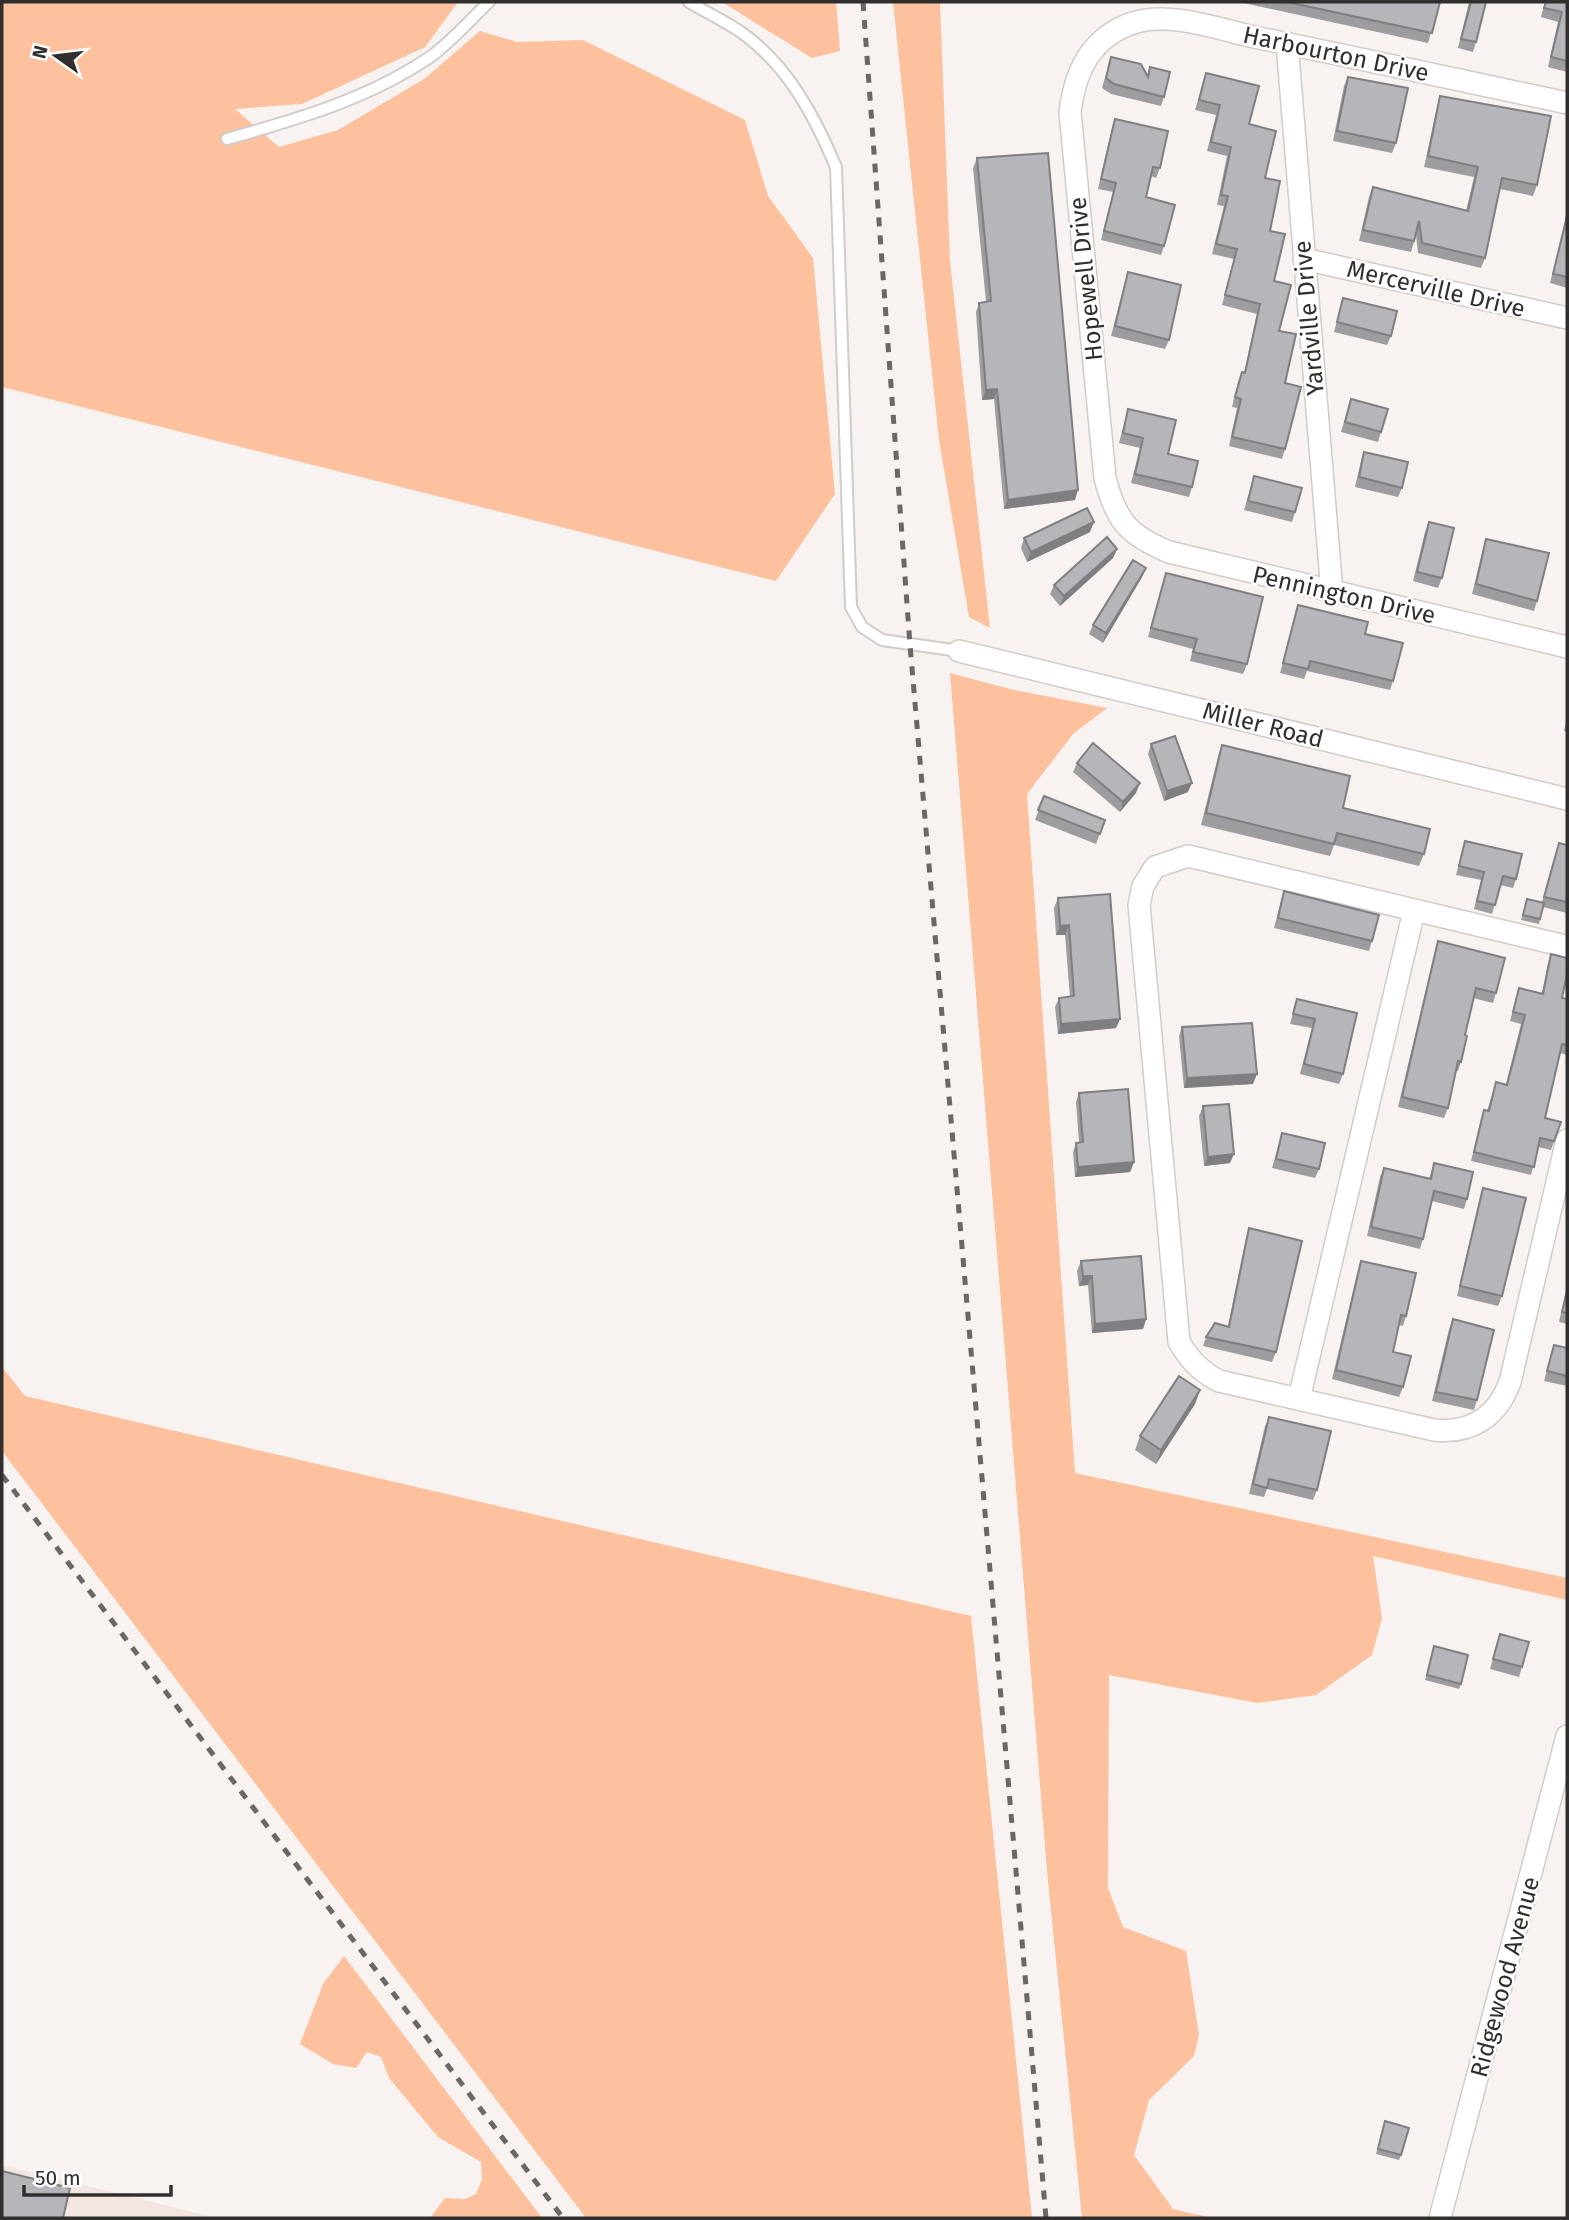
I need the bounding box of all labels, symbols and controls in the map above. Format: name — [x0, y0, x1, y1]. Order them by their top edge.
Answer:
north arrow — [21, 21, 91, 91]
street label: Harbourton Drive — [1241, 21, 1431, 87]
text: N — [27, 43, 53, 61]
street label: Hopewell Drive — [1063, 196, 1109, 362]
street label: Yardville Drive — [1288, 239, 1330, 397]
street label: Mercerville Drive — [1344, 255, 1528, 323]
street label: Pennington Drive — [1250, 560, 1438, 630]
street label: Miller Road — [1200, 696, 1326, 754]
street label: Ridgewood Avenue — [1465, 1874, 1545, 2080]
scale bar — [24, 2154, 172, 2198]
text: 50 m — [35, 2165, 81, 2191]

